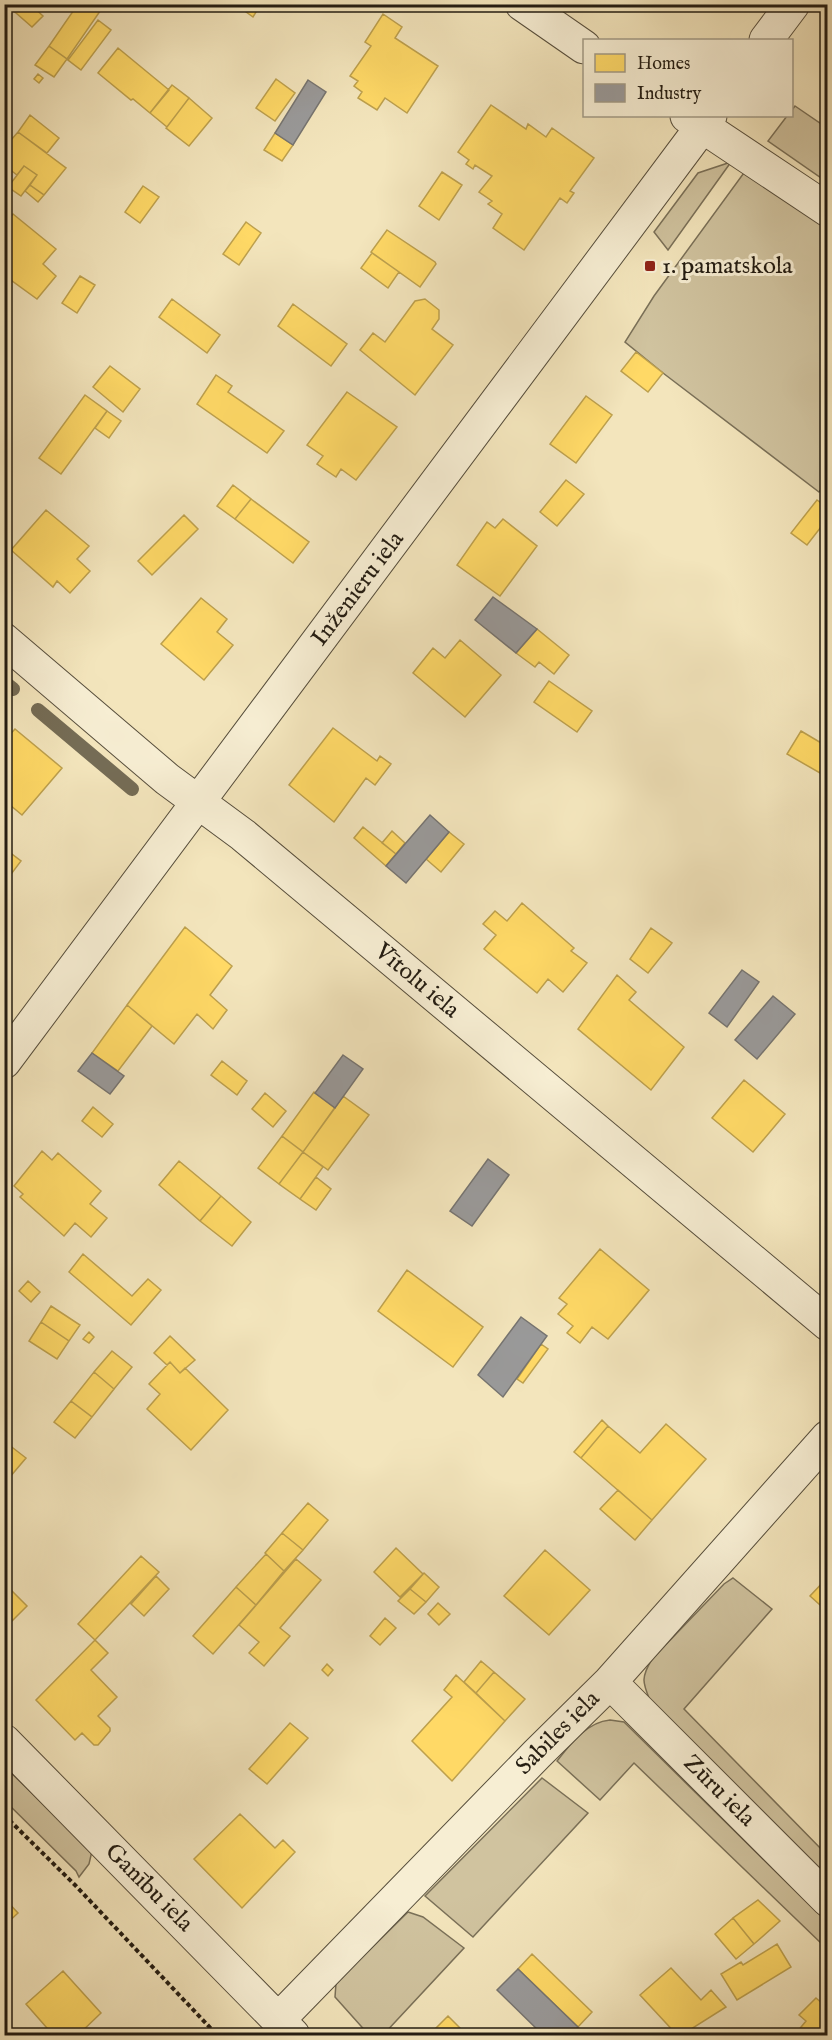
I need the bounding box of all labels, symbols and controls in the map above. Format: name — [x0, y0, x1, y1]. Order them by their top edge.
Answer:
legend — [583, 39, 793, 117]
text: Homes — [637, 53, 690, 76]
text: Industry — [637, 83, 701, 106]
place label: 1. pamatskola — [662, 251, 793, 282]
marker: 1. pamatskola — [643, 259, 657, 273]
street label: Inženieru iela — [305, 525, 412, 653]
street label: Vītolu iela — [367, 936, 466, 1026]
street label: Sabiles iela — [509, 1684, 607, 1782]
street label: Zūru iela — [676, 1748, 762, 1834]
street label: Ganību iela — [98, 1837, 200, 1939]

